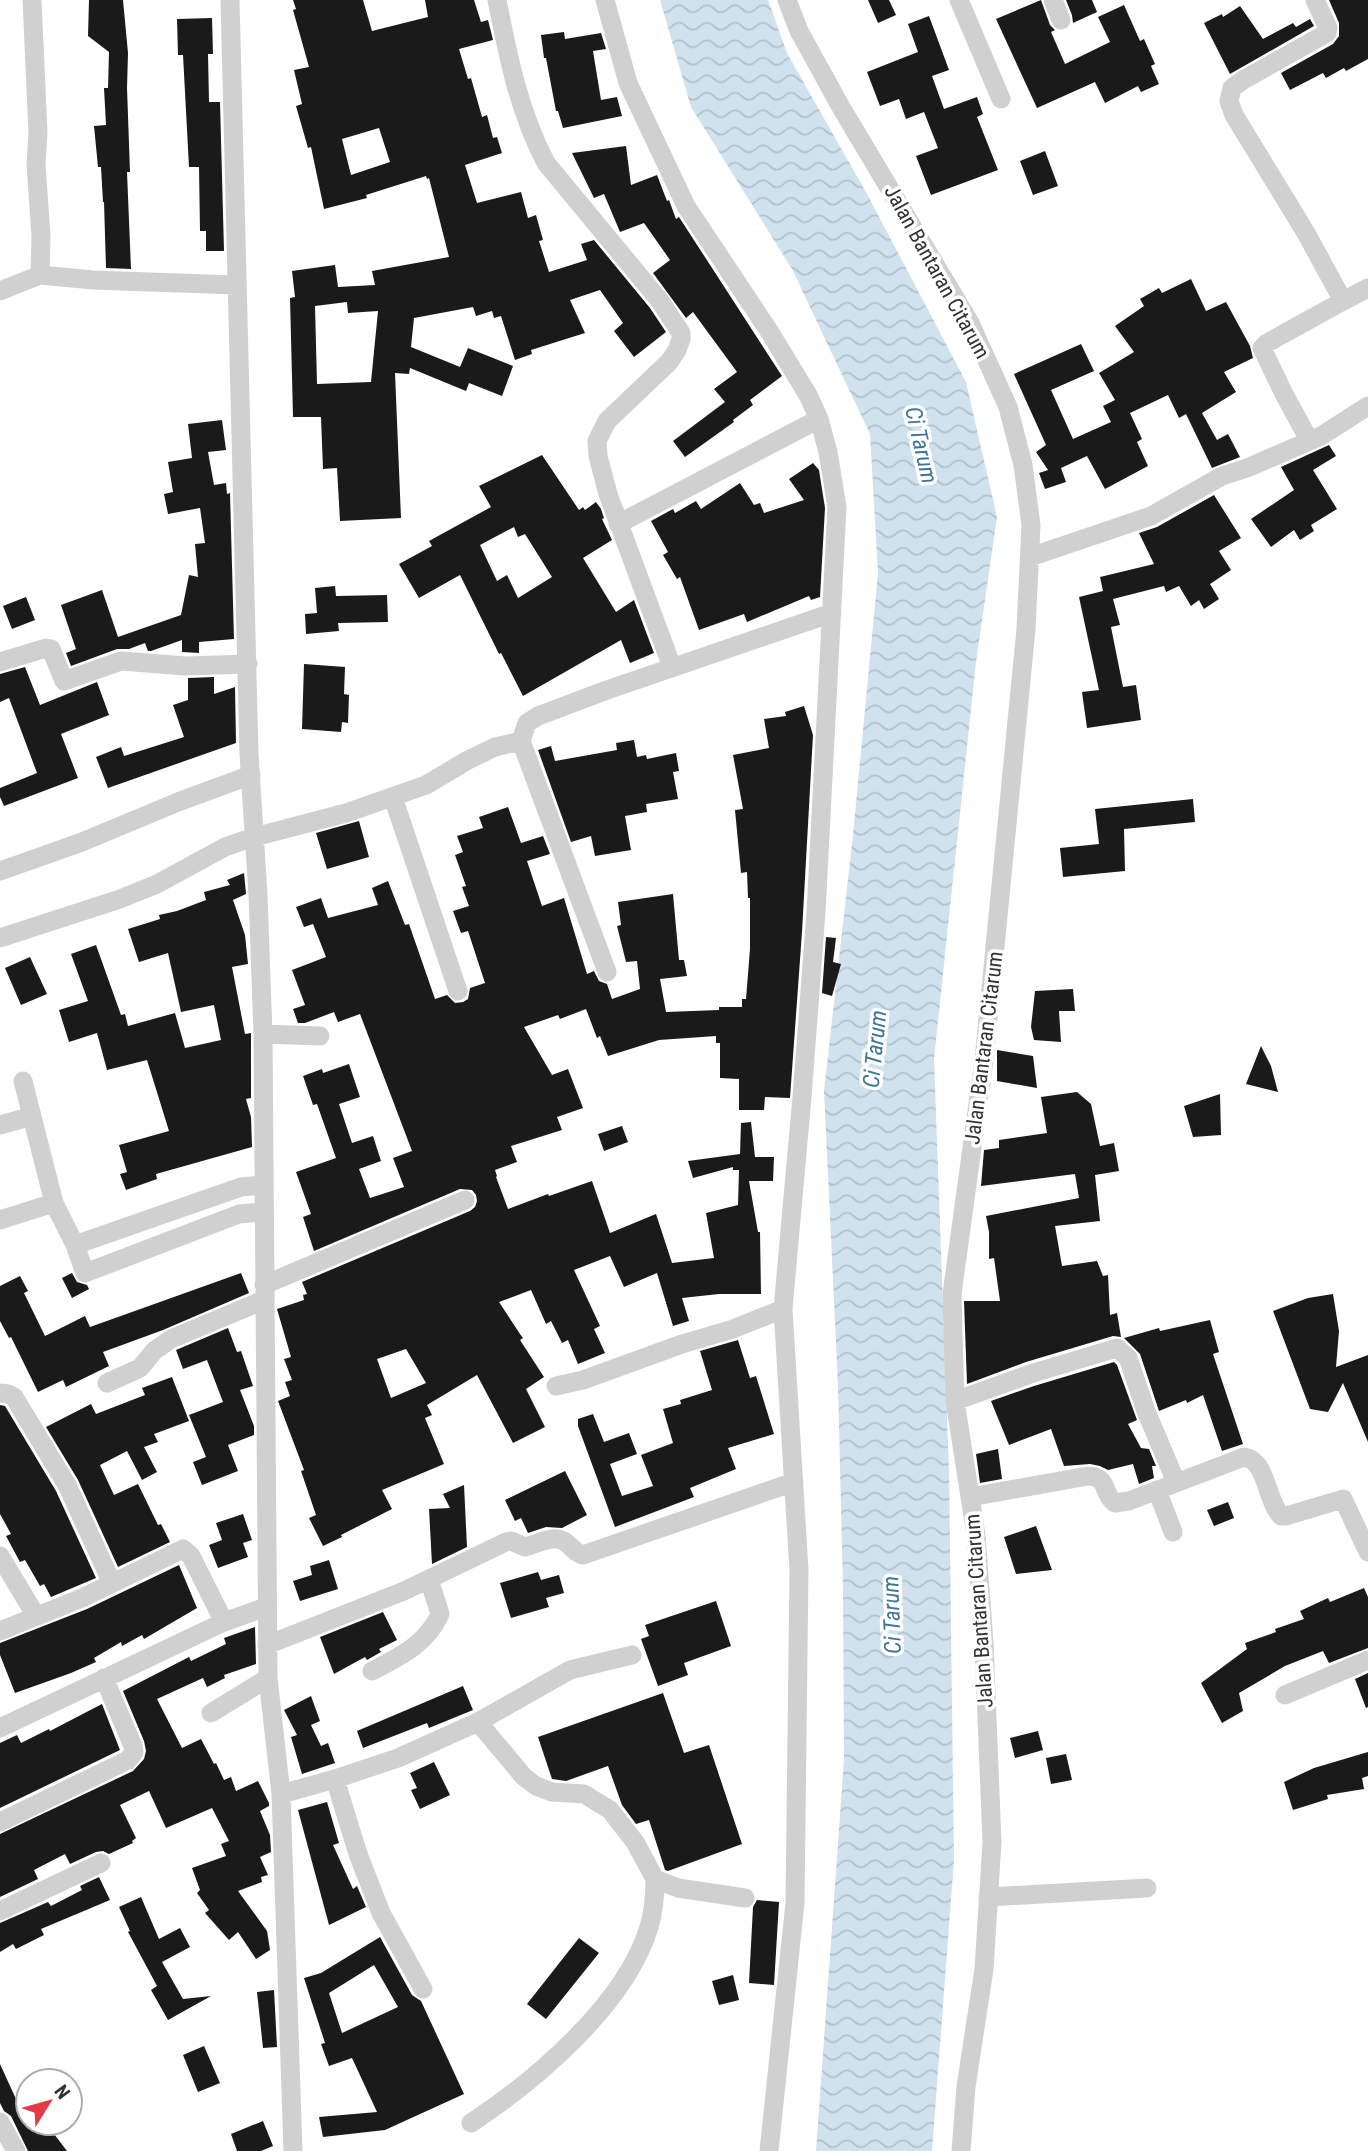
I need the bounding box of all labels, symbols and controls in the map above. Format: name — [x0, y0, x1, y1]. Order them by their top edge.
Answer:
street label: Jalan Bantaran Citarum — [879, 181, 995, 363]
water label: Ci Tarum — [899, 404, 943, 486]
street label: Jalan Bantaran Citarum — [960, 950, 1008, 1146]
water label: Ci Tarum — [857, 1009, 893, 1089]
street label: Jalan Bantaran Citarum — [960, 1513, 998, 1709]
water label: Ci Tarum — [877, 1576, 907, 1654]
north arrow — [14, 2067, 84, 2137]
text: N — [49, 2081, 75, 2104]

